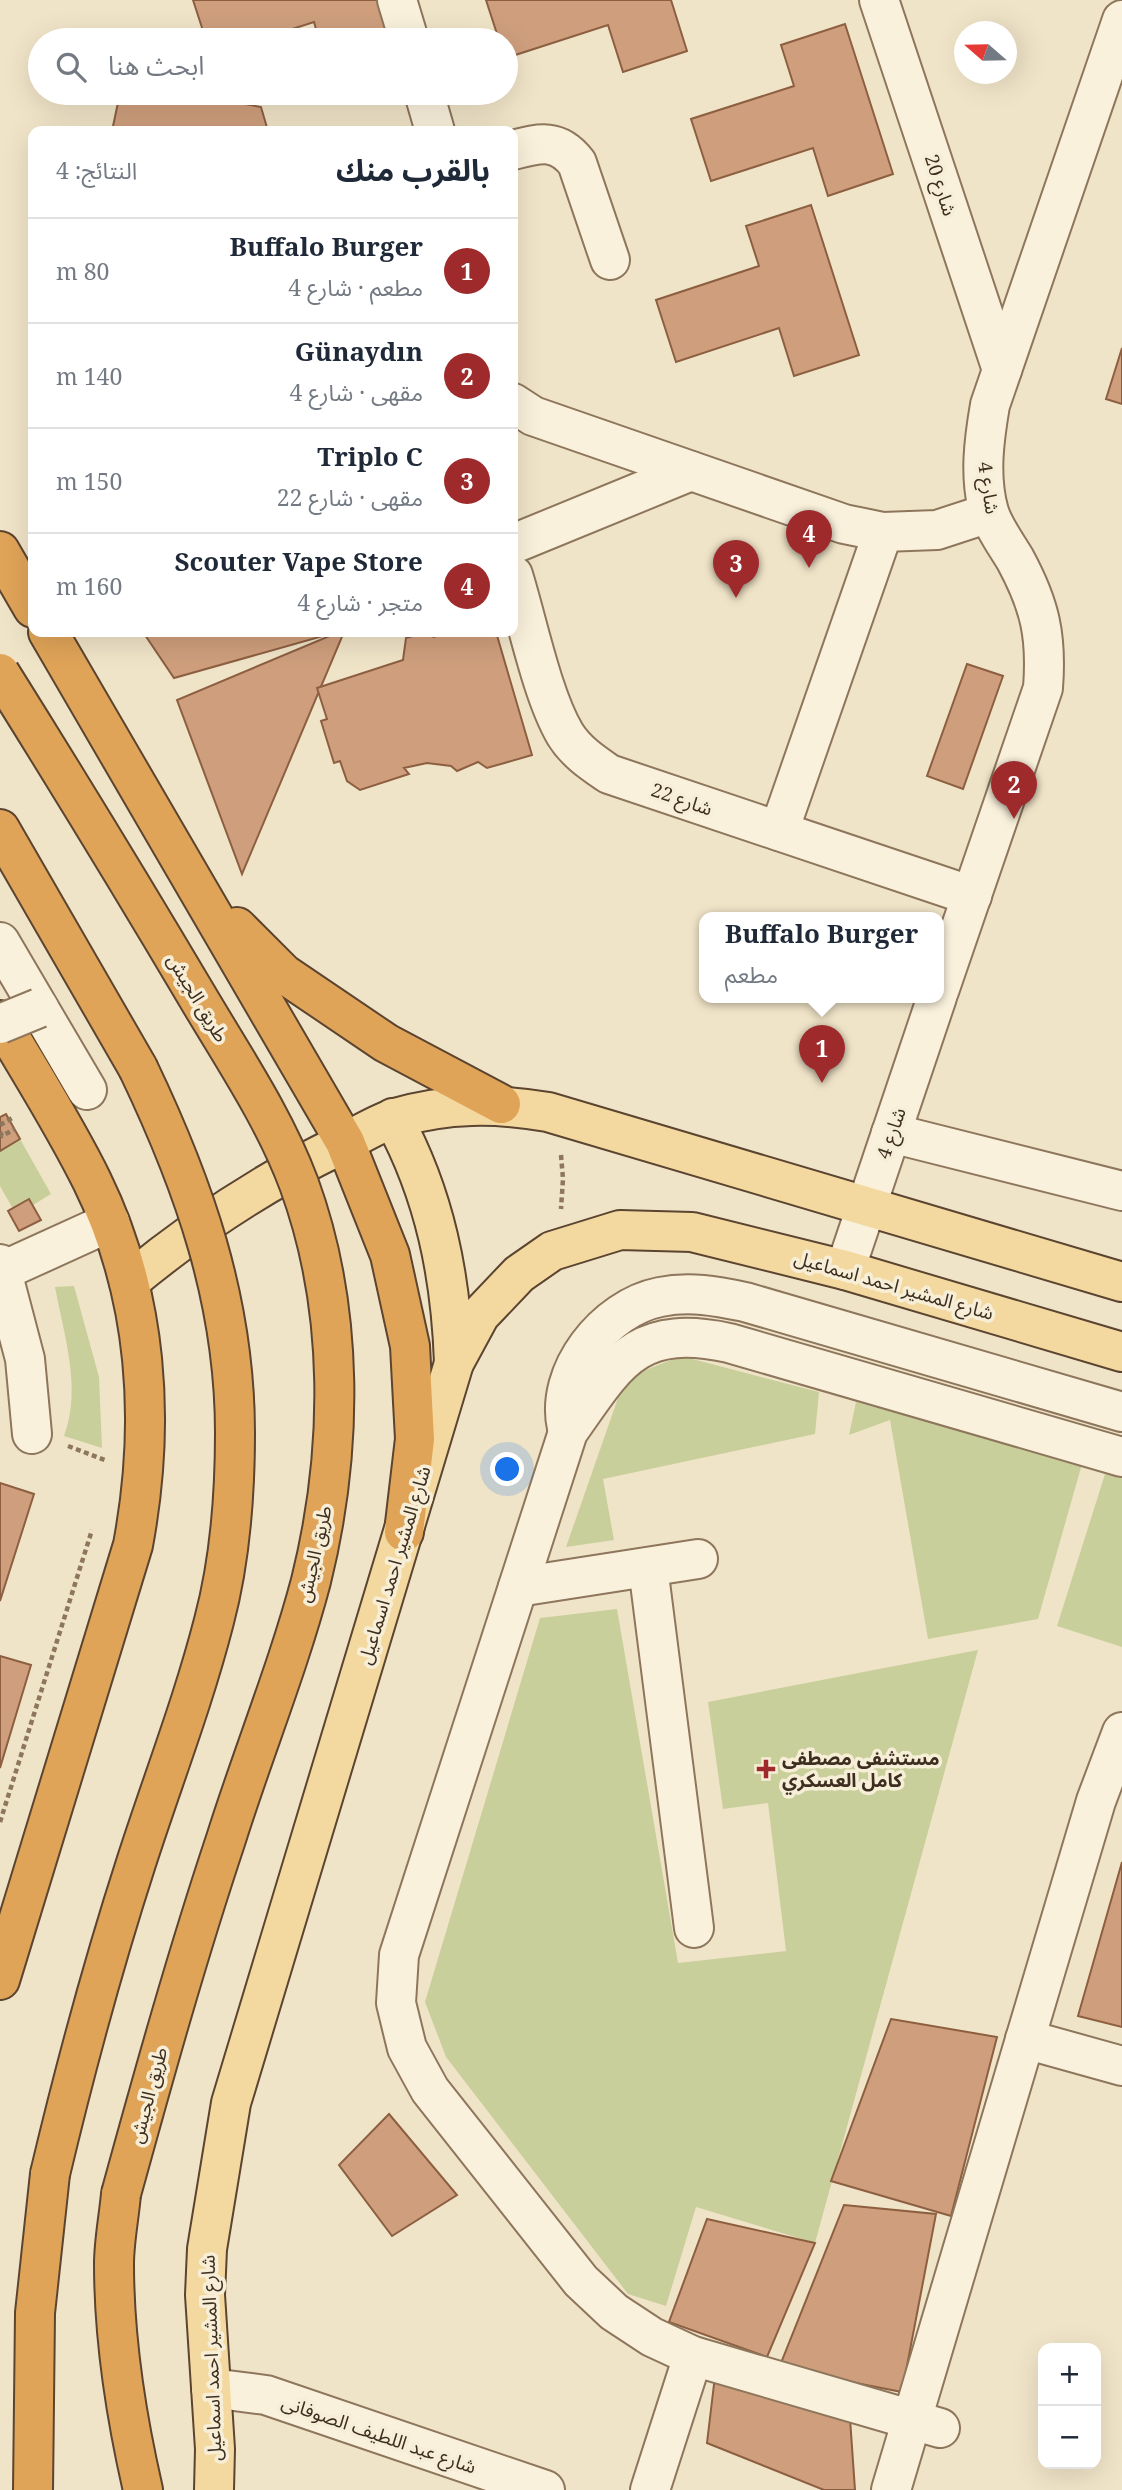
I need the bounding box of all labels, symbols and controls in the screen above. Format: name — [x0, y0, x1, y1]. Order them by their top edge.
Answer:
north arrow — [954, 21, 1017, 84]
search box — [28, 28, 518, 105]
text: ابحث هنا — [108, 47, 204, 83]
icon: search — [52, 48, 90, 86]
text: بالقرب منك — [336, 149, 490, 190]
street label: شارع 20 — [918, 151, 963, 219]
text: النتائج: 4 — [56, 154, 137, 186]
text: Buffalo Burger — [229, 228, 423, 264]
text: 80 m — [56, 255, 109, 287]
text: 1 — [461, 255, 474, 287]
text: مطعم · شارع 4 — [288, 271, 423, 303]
text: Günaydın — [295, 333, 423, 369]
text: 140 m — [56, 360, 122, 392]
text: 2 — [461, 360, 474, 392]
text: مقهى · شارع 4 — [290, 376, 423, 408]
text: Triplo C — [317, 438, 423, 474]
street label: شارع 4 — [971, 460, 1006, 516]
text: 150 m — [56, 465, 122, 497]
text: 3 — [461, 465, 474, 497]
text: مقهى · شارع 22 — [277, 481, 423, 513]
pin: 4 — [786, 510, 832, 568]
pin: 3 — [713, 540, 759, 598]
text: Scouter Vape Store — [175, 543, 423, 579]
text: 160 m — [56, 570, 122, 602]
text: 4 — [461, 570, 474, 602]
text: متجر · شارع 4 — [297, 586, 423, 618]
pin: 2 — [991, 761, 1037, 819]
street label: شارع 22 — [648, 776, 716, 823]
popup — [699, 912, 944, 1003]
text: Buffalo Burger — [725, 915, 918, 951]
street label: طريق الجيش — [161, 949, 235, 1047]
text: مطعم — [725, 958, 778, 990]
pin: 1 — [799, 1025, 845, 1083]
street label: شارع 4 — [870, 1104, 913, 1162]
street label: شارع المشير احمد اسماعيل — [791, 1244, 997, 1327]
your location — [490, 1452, 524, 1486]
street label: شارع المشير احمد اسماعيل — [351, 1463, 438, 1668]
street label: طريق الجيش — [290, 1503, 338, 1605]
place label: مستشفى مصطفى كامل العسكري — [782, 1745, 940, 1795]
marker: مستشفى مصطفى كامل العسكري — [756, 1759, 776, 1779]
street label: طريق الجيش — [123, 2044, 173, 2146]
street label: شارع المشير احمد اسماعيل — [194, 2254, 229, 2462]
map controls — [1038, 2343, 1101, 2469]
button: + — [1038, 2343, 1101, 2406]
street label: شارع عبد اللطيف الصوفانى — [278, 2388, 480, 2480]
button: − — [1038, 2406, 1101, 2469]

